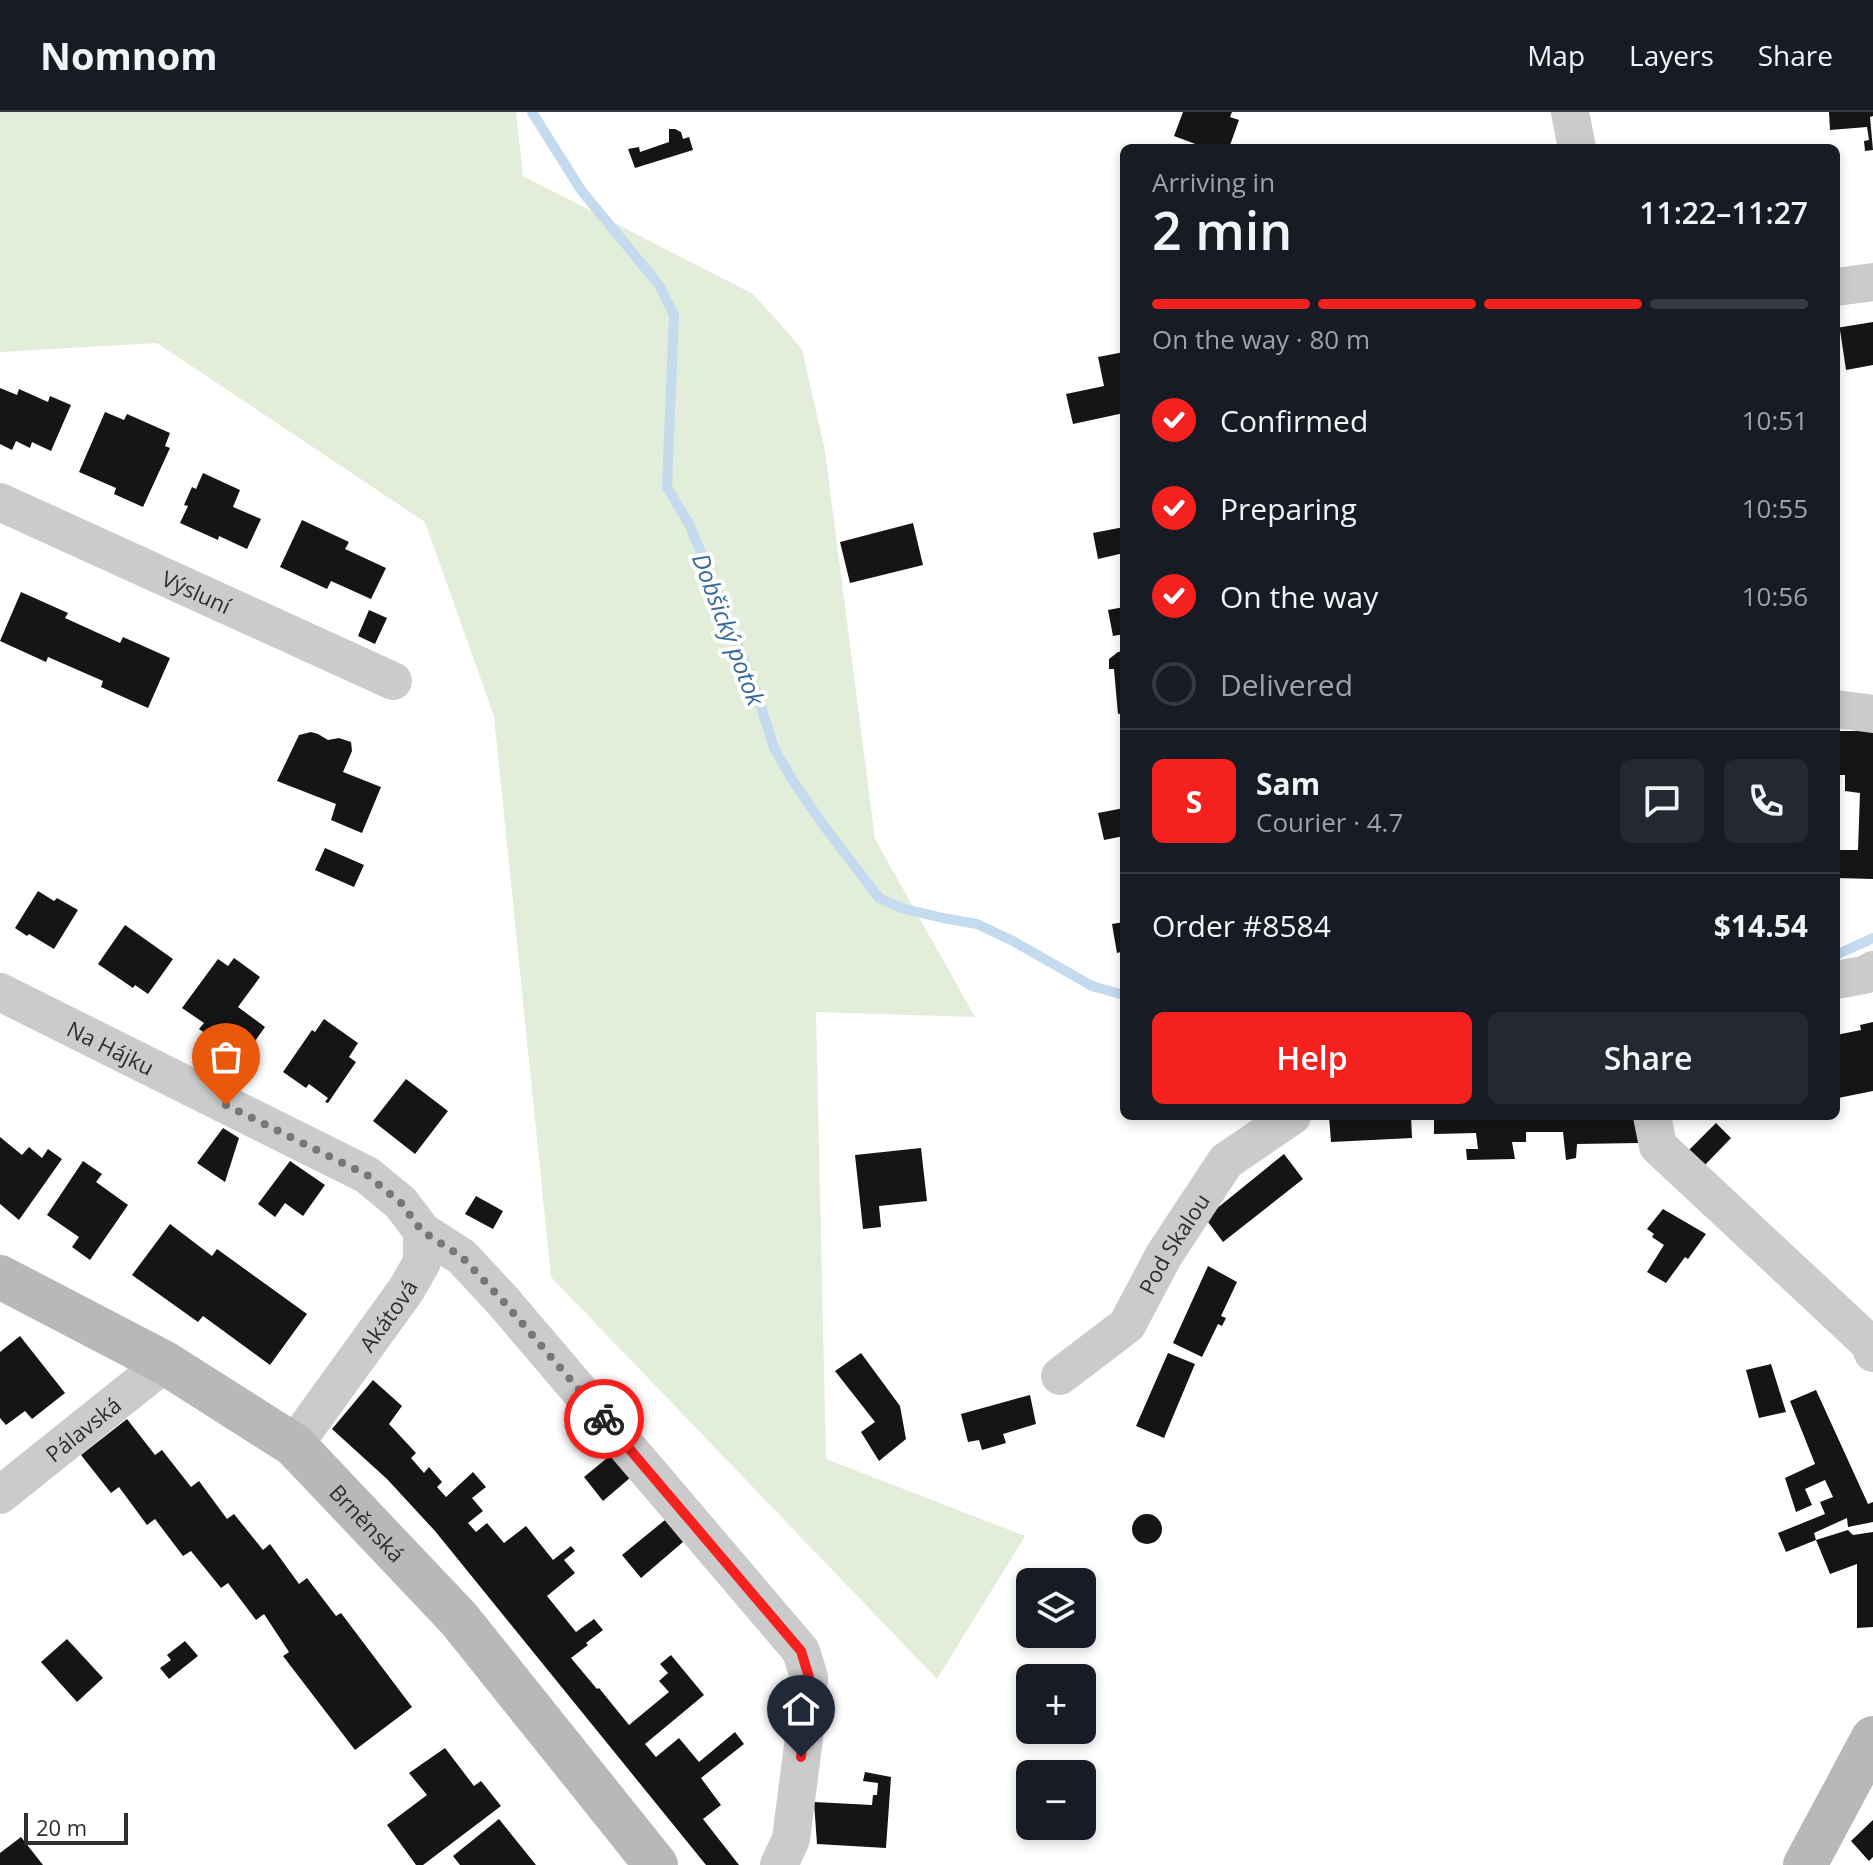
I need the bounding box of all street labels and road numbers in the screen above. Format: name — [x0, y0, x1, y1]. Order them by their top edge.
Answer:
street label: Výsluní — [157, 563, 236, 620]
street label: Na Hájku — [62, 1013, 160, 1082]
street label: Pod Skalou — [1131, 1187, 1216, 1299]
street label: Akátová — [352, 1274, 424, 1357]
street label: Pálavská — [39, 1389, 127, 1468]
street label: Brněnská — [323, 1477, 412, 1568]

